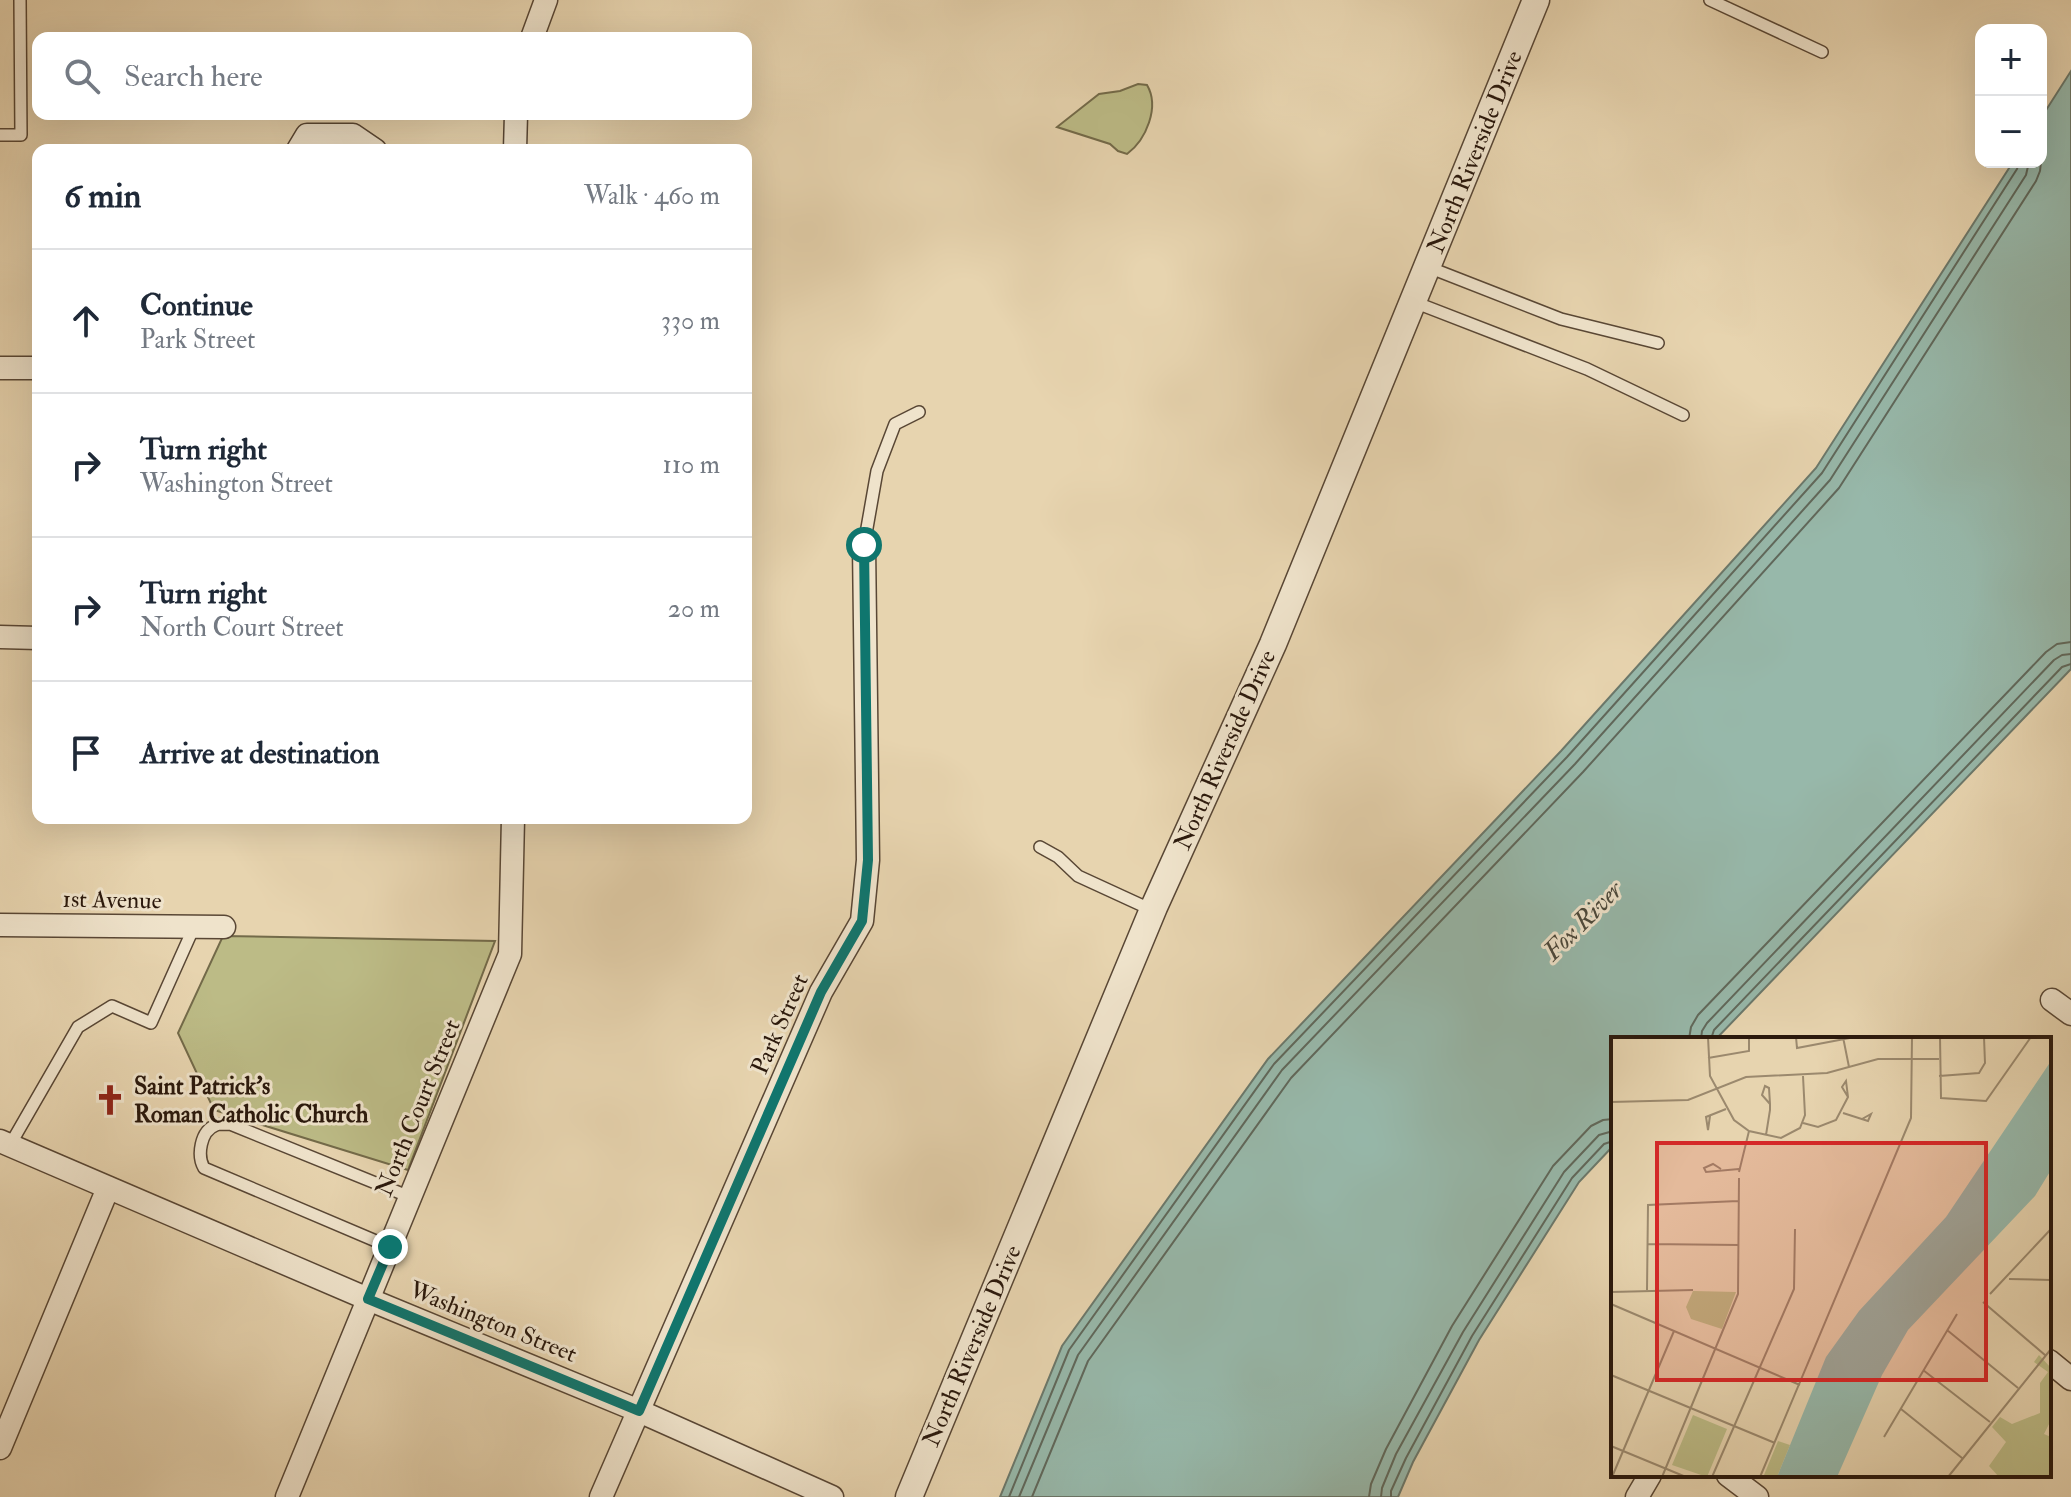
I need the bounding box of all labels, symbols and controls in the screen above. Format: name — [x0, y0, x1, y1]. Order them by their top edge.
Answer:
map controls — [1975, 24, 2047, 168]
button: + — [1975, 24, 2047, 96]
search box — [32, 32, 752, 120]
street label: North Riverside Drive — [1420, 46, 1530, 258]
icon: search — [60, 54, 104, 98]
text: Search here — [124, 58, 263, 95]
button: − — [1975, 96, 2047, 168]
text: 6 min — [64, 175, 141, 218]
text: Walk · 460 m — [584, 180, 720, 212]
text: Continue — [140, 287, 253, 324]
icon: ahead — [64, 299, 108, 343]
text: 330 m — [661, 305, 720, 337]
text: Park Street — [140, 324, 255, 356]
text: Turn right — [140, 431, 267, 468]
icon: right — [64, 443, 108, 487]
text: 110 m — [663, 449, 720, 481]
text: Washington Street — [140, 468, 333, 500]
route start — [846, 527, 882, 563]
text: Turn right — [140, 575, 267, 612]
icon: right — [64, 587, 108, 631]
text: 20 m — [668, 593, 720, 625]
text: North Court Street — [140, 612, 344, 644]
street label: North Riverside Drive — [1167, 645, 1283, 855]
icon: arrive — [64, 731, 108, 775]
text: Arrive at destination — [140, 735, 380, 772]
water label: Fox River — [1535, 874, 1630, 969]
street label: 1st Avenue — [62, 884, 162, 916]
street label: Park Street — [744, 969, 816, 1079]
street label: North Court Street — [368, 1015, 468, 1201]
inset map — [1611, 1037, 2051, 1477]
place label: Saint Patrick's Roman Catholic Church — [134, 1071, 369, 1130]
church icon: Saint Patrick's Roman Catholic Church — [93, 1083, 127, 1117]
route end — [372, 1229, 408, 1265]
street label: North Riverside Drive — [916, 1241, 1028, 1451]
street label: Washington Street — [404, 1274, 582, 1370]

